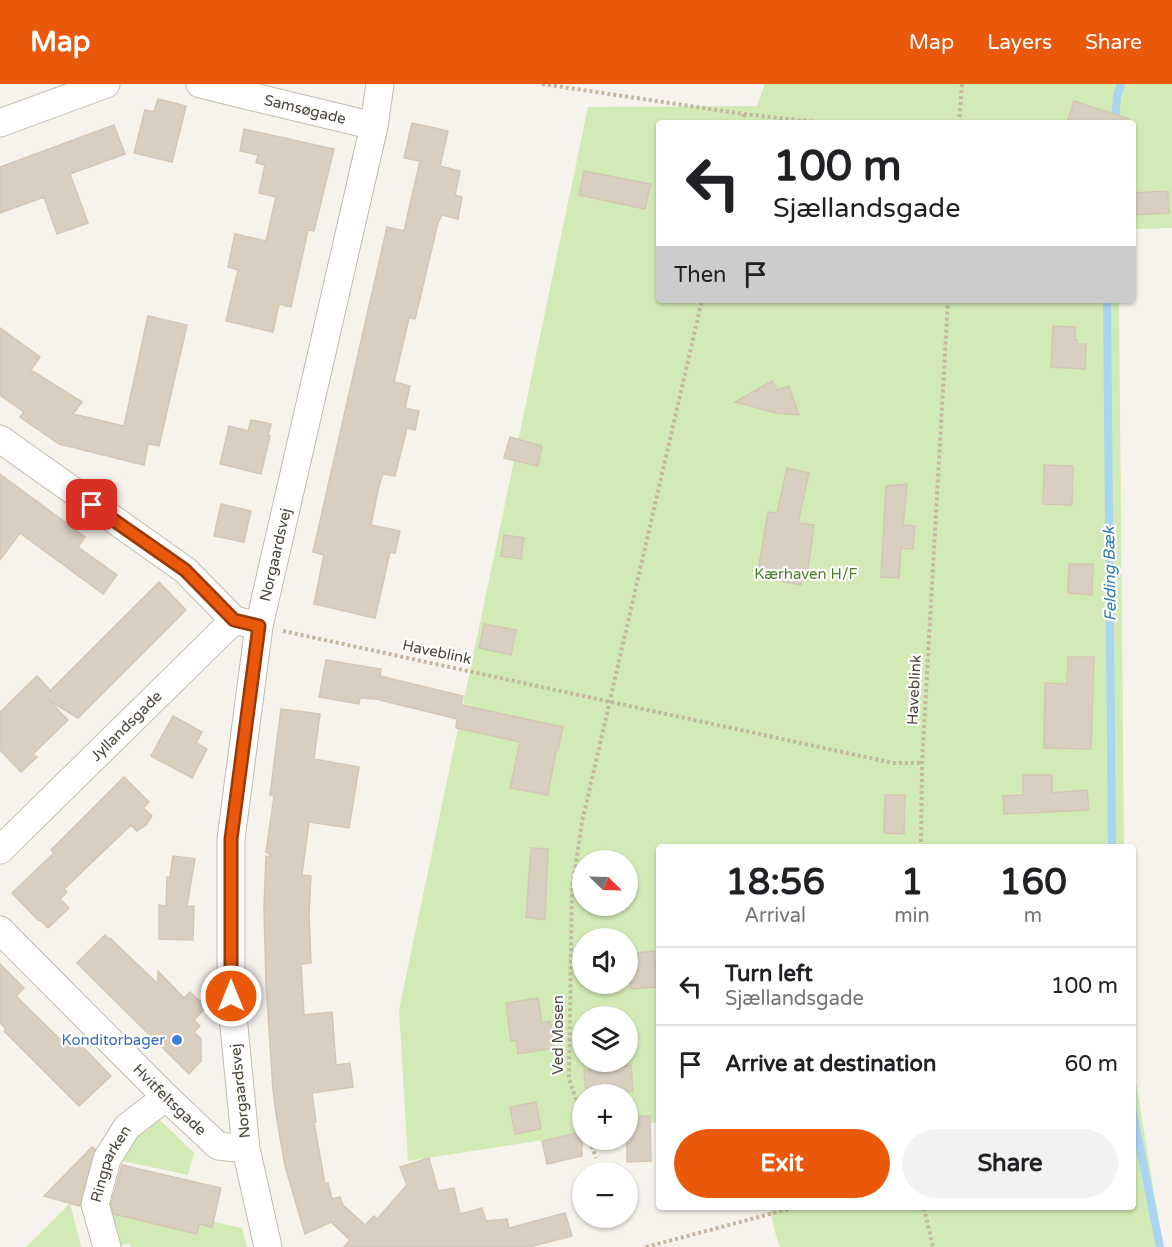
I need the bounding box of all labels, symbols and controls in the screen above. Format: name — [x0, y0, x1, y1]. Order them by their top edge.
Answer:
text: Map — [30, 25, 90, 59]
text: Map — [909, 30, 954, 55]
text: Layers — [987, 30, 1052, 55]
text: Share — [1085, 30, 1142, 55]
street label: Samsøgade — [262, 91, 348, 128]
text: 100 m — [773, 141, 902, 192]
icon: left — [674, 144, 752, 222]
text: Sjællandsgade — [773, 192, 960, 225]
icon: arrive — [739, 258, 772, 291]
text: Then — [674, 262, 727, 288]
pin — [66, 479, 117, 530]
icon: arrive — [75, 488, 108, 521]
street label: Norgaardsvej — [256, 506, 295, 603]
water label: Felding Bæk — [1099, 525, 1121, 621]
park label: Kærhaven H/F — [754, 565, 858, 583]
street label: Haveblink — [401, 636, 473, 668]
street label: Haveblink — [903, 654, 925, 726]
street label: Jyllandsgade — [87, 687, 166, 765]
north arrow — [572, 850, 638, 916]
map controls — [572, 850, 638, 1228]
text: 18:56 — [725, 861, 825, 904]
text: 1 — [901, 861, 923, 904]
text: 160 — [999, 861, 1067, 904]
text: Arrival — [744, 904, 806, 928]
text: min — [894, 904, 930, 928]
text: m — [1024, 904, 1042, 928]
button: sound — [572, 928, 638, 994]
text: Turn left — [725, 961, 813, 987]
position arrow — [199, 964, 263, 1028]
icon: left — [674, 970, 707, 1003]
text: 100 m — [1051, 973, 1118, 999]
text: Sjællandsgade — [725, 987, 864, 1011]
street label: Ved Mosen — [549, 995, 567, 1075]
button: layers — [572, 1006, 638, 1072]
place label: Konditorbager — [61, 1031, 165, 1049]
marker: Konditorbager — [170, 1033, 184, 1047]
street label: Norgaardsvej — [226, 1043, 254, 1139]
icon: arrive — [674, 1048, 707, 1081]
text: Arrive at destination — [725, 1051, 936, 1077]
text: 60 m — [1064, 1051, 1118, 1077]
street label: Hvitfeltsgade — [129, 1060, 210, 1139]
button: + — [572, 1084, 638, 1150]
street label: Ringparken — [87, 1122, 135, 1204]
button: Exit — [674, 1129, 890, 1198]
button: Share — [902, 1129, 1118, 1198]
button: − — [572, 1162, 638, 1228]

